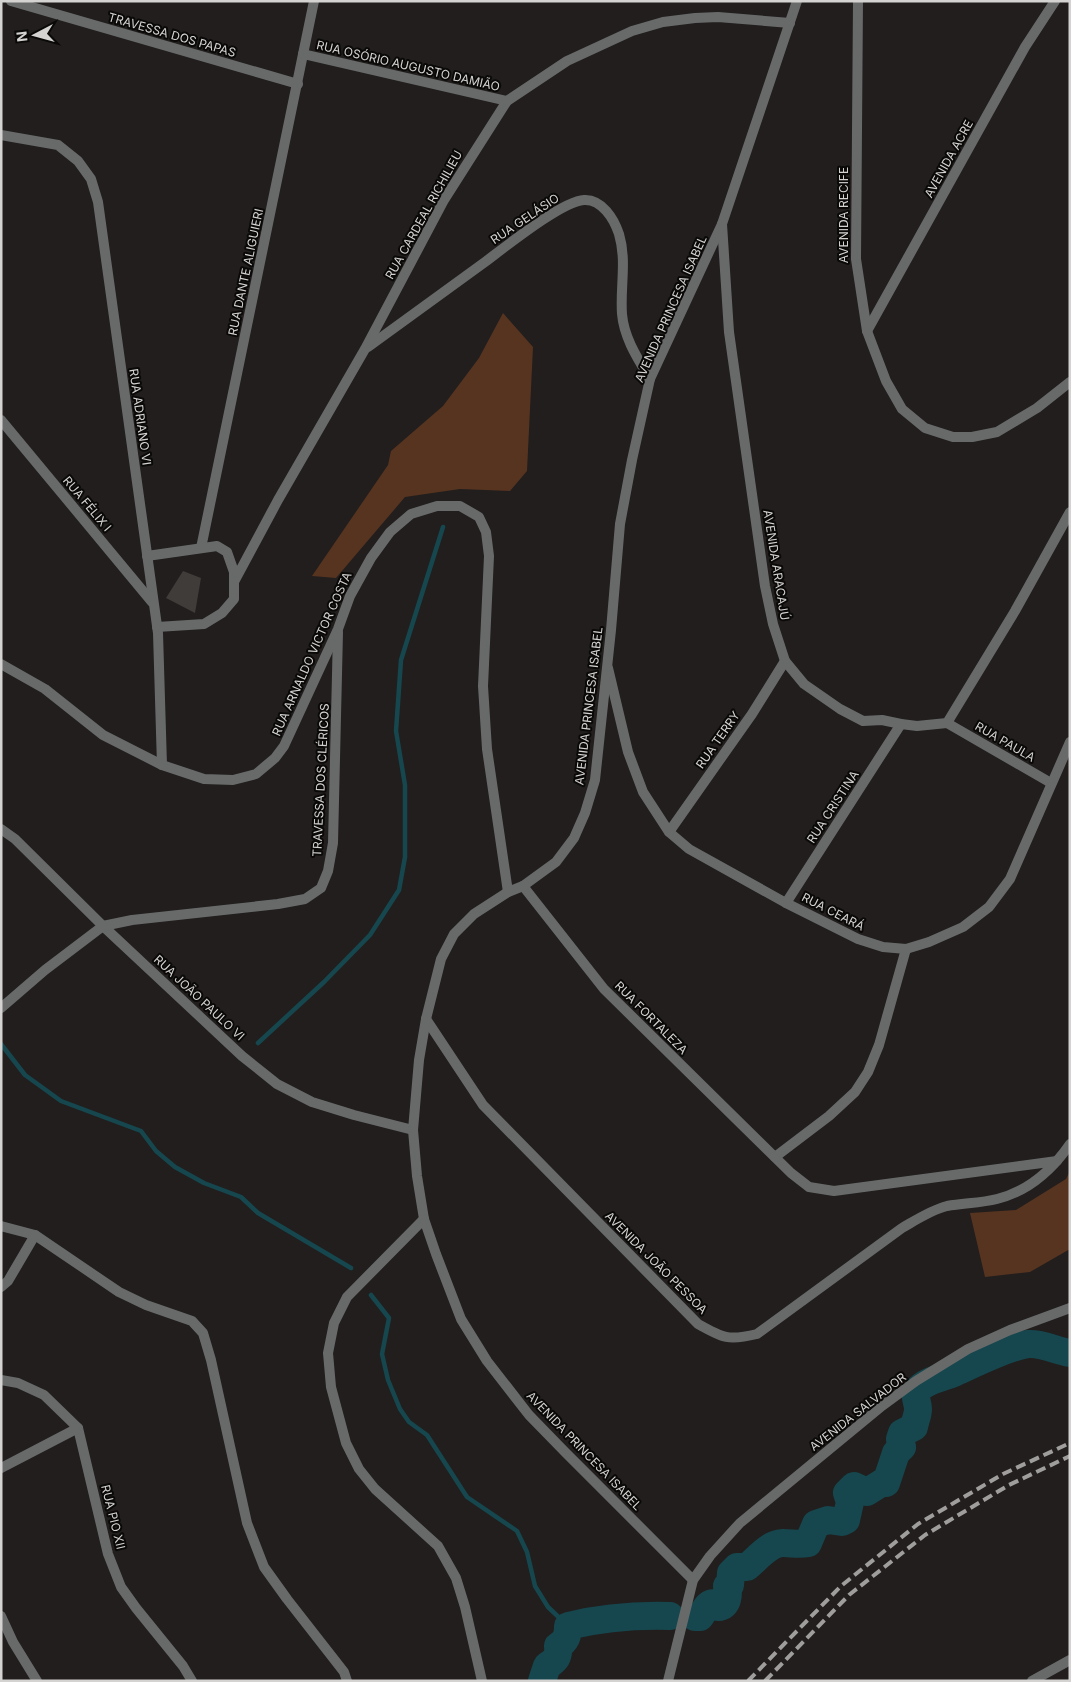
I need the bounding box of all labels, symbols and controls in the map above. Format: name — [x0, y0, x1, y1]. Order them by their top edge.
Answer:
street label: TRAVESSA DOS PAPAS — [107, 9, 238, 60]
north arrow — [10, 10, 60, 60]
text: N — [13, 30, 31, 43]
street label: RUA OSÓRIO AUGUSTO DAMIÃO — [315, 37, 501, 94]
street label: AVENIDA ACRE — [921, 117, 976, 200]
street label: RUA CARDEAL RICHILIEU — [382, 148, 465, 282]
street label: AVENIDA RECIFE — [836, 167, 851, 263]
street label: RUA GELÁSIO — [488, 190, 562, 247]
street label: RUA DANTE ALIGUIERI — [225, 207, 266, 337]
street label: AVENIDA PRINCESA ISABEL — [631, 233, 710, 385]
street label: RUA ADRIANO VI — [126, 368, 155, 466]
street label: RUA FÉLIX I — [60, 473, 115, 534]
street label: AVENIDA ARACAJÚ — [760, 509, 793, 621]
street label: RUA ARNALDO VICTOR COSTA — [268, 569, 355, 738]
street label: AVENIDA PRINCESA ISABEL — [571, 626, 606, 786]
street label: TRAVESSA DOS CLÉRICOS — [309, 703, 332, 857]
street label: RUA TERRY — [692, 708, 743, 771]
street label: RUA PAULA — [973, 718, 1038, 765]
street label: RUA CRISTINA — [803, 768, 862, 846]
street label: RUA CEARÁ — [799, 889, 867, 934]
street label: RUA JOÃO PAULO VI — [151, 952, 248, 1043]
street label: RUA FORTALEZA — [612, 978, 691, 1057]
street label: AVENIDA JOÃO PESSOA — [602, 1208, 711, 1317]
street label: AVENIDA SALVADOR — [806, 1369, 909, 1454]
street label: AVENIDA PRINCESA ISABEL — [524, 1388, 645, 1513]
street label: RUA PIO XII — [98, 1483, 129, 1551]

